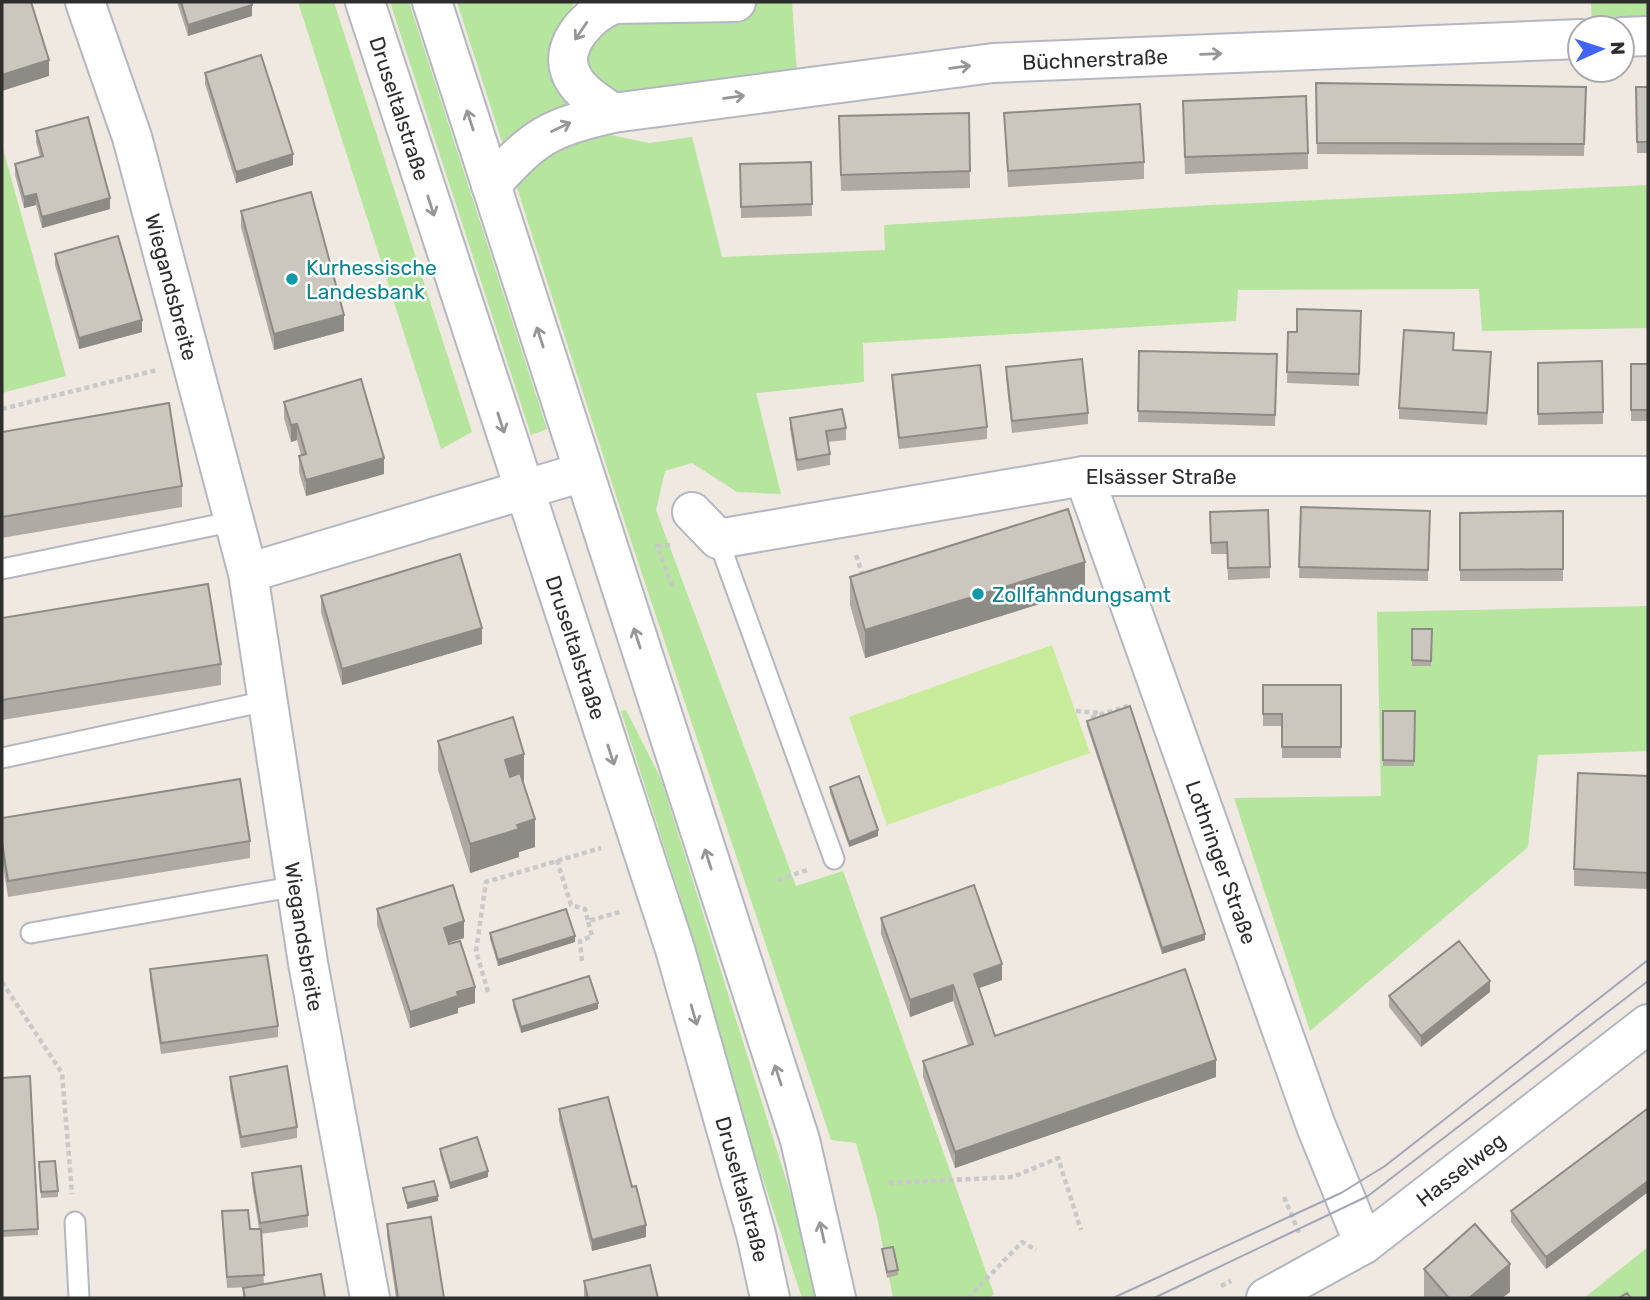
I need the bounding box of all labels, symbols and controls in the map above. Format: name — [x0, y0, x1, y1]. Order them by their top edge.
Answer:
north arrow — [1566, 14, 1636, 84]
one-way arrow — [574, 21, 588, 40]
street label: Druseltalstraße — [365, 33, 435, 184]
text: N — [1606, 41, 1629, 56]
street label: Büchnerstraße — [1022, 43, 1169, 74]
one-way arrow — [1200, 47, 1223, 60]
one-way arrow — [948, 60, 971, 73]
one-way arrow — [722, 90, 745, 103]
one-way arrow — [463, 109, 476, 131]
one-way arrow — [550, 120, 572, 133]
one-way arrow — [426, 195, 438, 217]
street label: Wiegandsbreite — [140, 211, 203, 363]
place label: Kurhessische Landesbank — [306, 255, 437, 304]
marker: Kurhessische Landesbank — [284, 271, 300, 287]
one-way arrow — [532, 326, 545, 348]
one-way arrow — [496, 412, 509, 434]
street label: Elsässer Straße — [1086, 464, 1237, 489]
street label: Druseltalstraße — [541, 572, 611, 723]
place label: Zollfahndungsamt — [992, 582, 1171, 607]
marker: Zollfahndungsamt — [970, 586, 986, 602]
one-way arrow — [630, 628, 642, 650]
one-way arrow — [606, 744, 618, 766]
street label: Lothringer Straße — [1181, 777, 1263, 947]
one-way arrow — [701, 848, 713, 870]
street label: Wiegandsbreite — [280, 860, 329, 1013]
one-way arrow — [688, 1003, 701, 1025]
one-way arrow — [771, 1064, 784, 1086]
street label: Druseltalstraße — [711, 1113, 774, 1264]
street label: Hasselweg — [1411, 1127, 1510, 1211]
one-way arrow — [814, 1221, 827, 1243]

